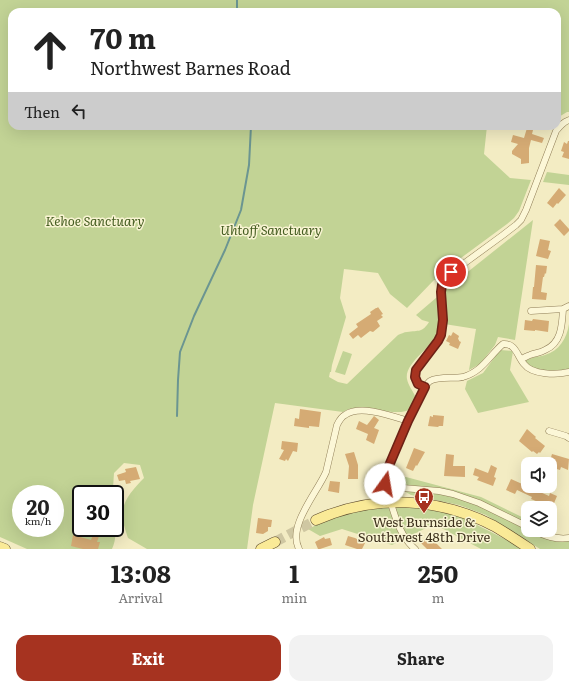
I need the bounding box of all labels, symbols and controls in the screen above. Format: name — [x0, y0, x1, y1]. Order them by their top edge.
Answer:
text: 70 m — [90, 16, 156, 58]
icon: ahead — [24, 24, 76, 76]
text: Northwest Barnes Road — [90, 54, 291, 81]
text: Then — [24, 100, 60, 123]
icon: left — [68, 100, 90, 122]
park label: Kehoe Sanctuary — [45, 211, 145, 230]
park label: Uhtoff Sanctuary — [220, 220, 322, 239]
pin — [434, 255, 468, 289]
icon: arrive — [440, 261, 462, 283]
map controls — [521, 457, 557, 537]
button: sound — [521, 457, 557, 493]
position arrow — [364, 463, 406, 505]
speed limit sign: 30 — [72, 485, 124, 537]
bus stop icon: West Burnside & Southwest 48th Drive — [413, 486, 435, 514]
text: 20 — [26, 491, 50, 521]
button: layers — [521, 501, 557, 537]
place label: West Burnside & Southwest 48th Drive — [358, 512, 491, 546]
text: km/h — [25, 513, 51, 528]
text: 13:08 — [111, 555, 171, 590]
text: 1 — [289, 555, 299, 590]
text: 250 — [418, 555, 458, 590]
text: Arrival — [119, 588, 163, 607]
text: min — [281, 588, 307, 607]
text: m — [432, 588, 444, 607]
button: Exit — [16, 635, 281, 681]
button: Share — [289, 635, 553, 681]

